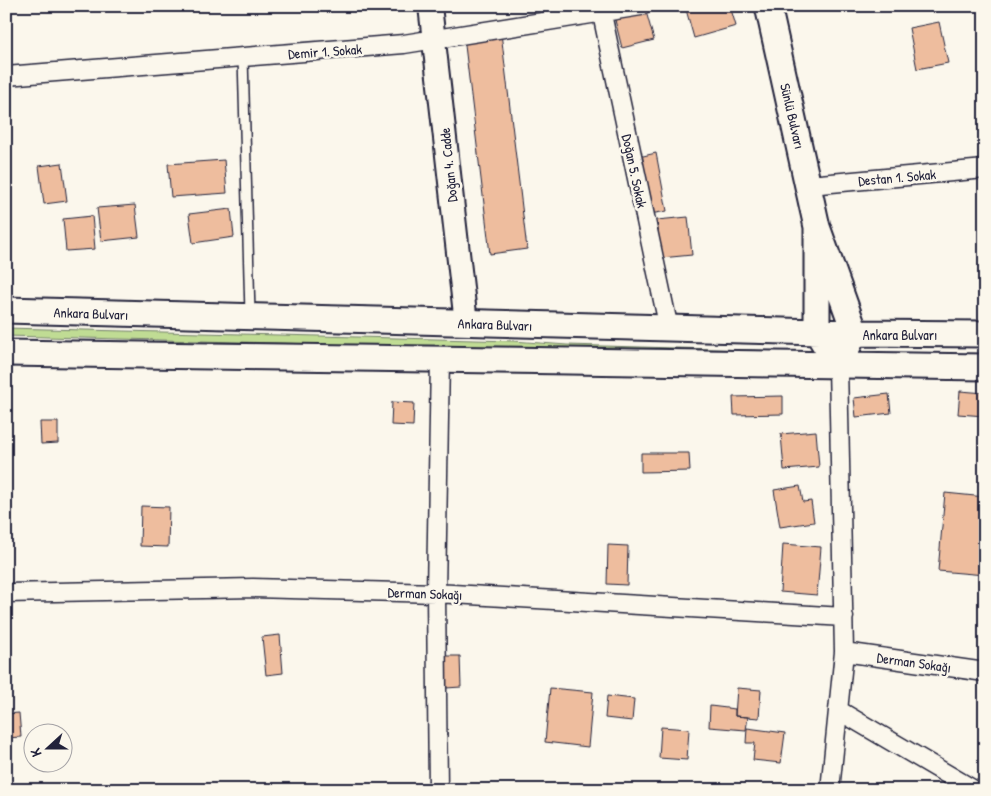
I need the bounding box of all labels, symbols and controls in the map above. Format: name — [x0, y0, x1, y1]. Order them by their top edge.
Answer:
street label: Demir 1. Sokak — [287, 39, 363, 63]
street label: Sünlü Bulvarı — [776, 81, 810, 151]
street label: Doğan 4. Cadde — [435, 126, 462, 203]
street label: Doğan 5. Sokak — [617, 132, 652, 210]
street label: Destan 1. Sokak — [857, 164, 937, 190]
street label: Ankara Bulvarı — [53, 302, 129, 324]
street label: Ankara Bulvarı — [457, 313, 533, 335]
street label: Ankara Bulvarı — [863, 325, 937, 344]
street label: Derman Sokağı — [387, 582, 463, 605]
street label: Derman Sokağı — [875, 647, 952, 678]
north arrow — [22, 724, 72, 774]
text: K — [25, 745, 46, 760]

